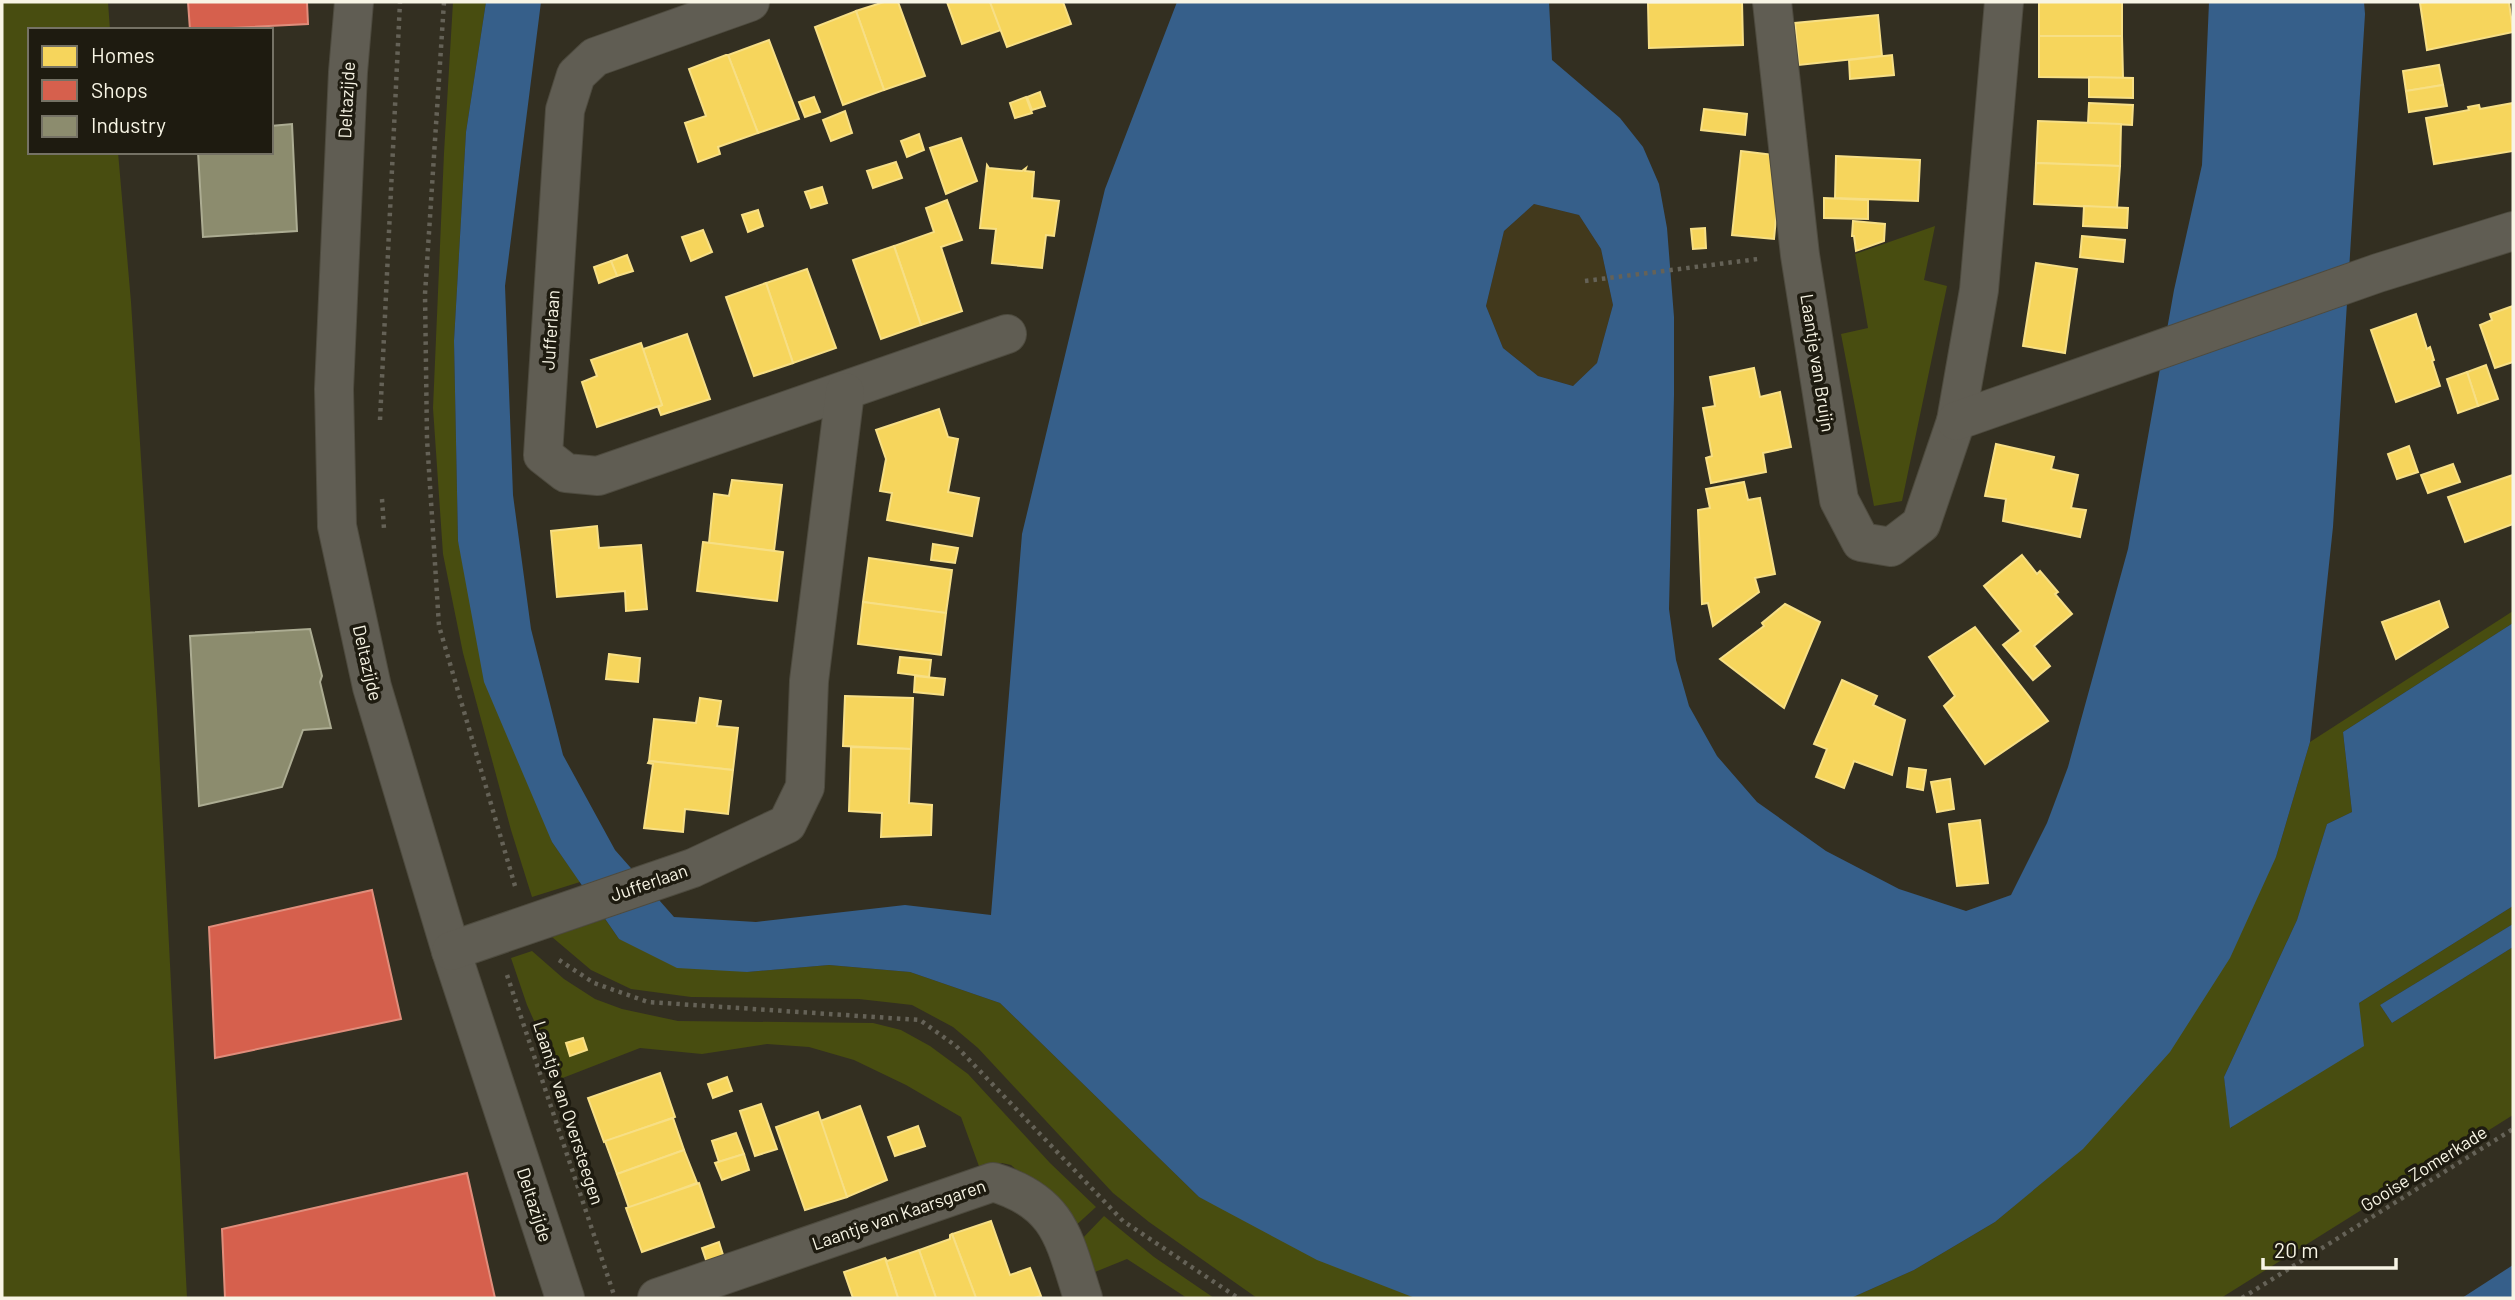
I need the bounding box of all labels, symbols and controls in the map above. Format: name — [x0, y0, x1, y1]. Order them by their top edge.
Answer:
legend — [28, 28, 273, 154]
text: Homes — [91, 42, 155, 67]
street label: Deltazijde — [333, 61, 359, 139]
text: Shops — [91, 77, 148, 102]
text: Industry — [91, 112, 166, 137]
street label: Jufferlaan — [536, 289, 564, 371]
street label: Laantje van Bruijn — [1796, 292, 1840, 433]
street label: Deltazijde — [349, 623, 387, 703]
street label: Jufferlaan — [607, 859, 690, 906]
street label: Laantje van Oversteegen — [529, 1018, 609, 1207]
street label: Gooise Zomerkade — [2356, 1120, 2491, 1216]
street label: Deltazijde — [513, 1165, 557, 1245]
street label: Laantje van Kaarsgaren — [809, 1174, 989, 1254]
scale bar — [2263, 1226, 2396, 1270]
text: 20 m — [2274, 1237, 2319, 1262]

